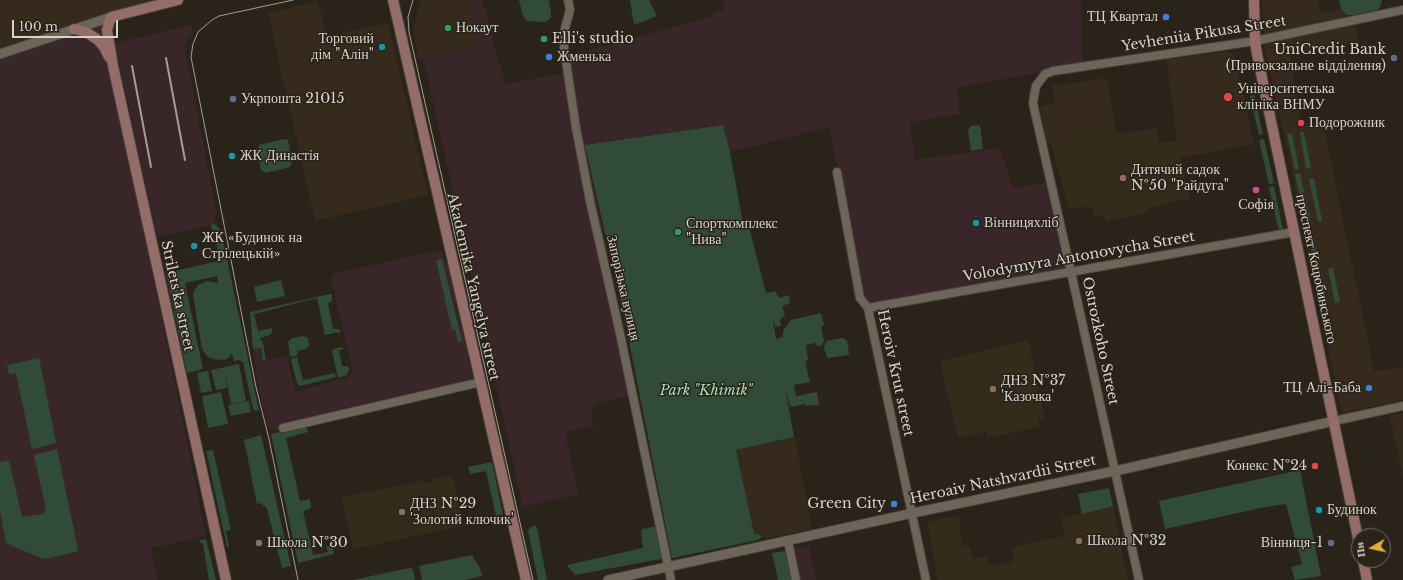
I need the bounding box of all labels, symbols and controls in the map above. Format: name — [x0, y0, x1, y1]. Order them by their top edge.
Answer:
place label: ТЦ Квартал — [1087, 9, 1158, 25]
scale bar — [14, 12, 120, 38]
marker: ТЦ Квартал — [1161, 12, 1171, 22]
street label: Yevheniia Pikusa Street — [1121, 13, 1287, 55]
text: 100 m — [19, 19, 58, 34]
place label: Нокаут — [456, 20, 498, 36]
marker: Нокаут — [443, 23, 453, 33]
place label: Торговий дім "Алін" — [311, 31, 374, 64]
place label: Elli's studio — [552, 31, 634, 47]
marker: Elli's studio — [539, 34, 549, 44]
marker: Торговий дім "Алін" — [377, 42, 387, 52]
place label: UniCredit Bank (Привокзальне відділення) — [1226, 42, 1386, 74]
place label: Жменька — [557, 49, 611, 65]
marker: Жменька — [544, 52, 554, 62]
marker: UniCredit Bank (Привокзальне відділення) — [1389, 53, 1399, 63]
place label: Університетська клініка ВНМУ — [1237, 81, 1335, 114]
place label: Укрпошта 21015 — [241, 91, 344, 107]
marker: Університетська клініка ВНМУ — [1222, 91, 1234, 103]
marker: Укрпошта 21015 — [228, 94, 238, 104]
place label: Подорожник — [1309, 115, 1385, 131]
marker: Подорожник — [1296, 118, 1306, 128]
place label: ЖК Династія — [240, 148, 319, 164]
marker: ЖК Династія — [227, 151, 237, 161]
place label: Дитячий садок №50 "Райдуга" — [1131, 162, 1229, 194]
marker: Дитячий садок №50 "Райдуга" — [1118, 173, 1128, 183]
marker: Софія — [1251, 185, 1261, 195]
street label: Akademika Yangelya street — [443, 192, 503, 382]
street label: проспект Коцюбинського — [1292, 193, 1340, 345]
place label: Софія — [1238, 197, 1274, 213]
place label: Вінницяхліб — [984, 215, 1059, 231]
place label: Спорткомплекс "Нива" — [686, 216, 778, 248]
marker: Вінницяхліб — [971, 218, 981, 228]
marker: Спорткомплекс "Нива" — [673, 227, 683, 237]
street label: Volodymyra Antonovycha Street — [962, 228, 1196, 286]
place label: ЖК «Будинок на Стрілецькій» — [202, 230, 302, 262]
street label: Запорізька вулиця — [603, 233, 643, 343]
street label: Strilets'ka street — [157, 239, 197, 353]
marker: ЖК «Будинок на Стрілецькій» — [189, 241, 199, 251]
street label: Ostrozkoho Street — [1078, 275, 1122, 407]
street label: Heroiv Krut street — [873, 308, 917, 438]
place label: ДНЗ №37 'Казочка' — [1001, 373, 1065, 406]
place label: ТЦ Алі-Баба — [1283, 380, 1361, 396]
park label: Park "Khimik" — [660, 383, 752, 399]
marker: ТЦ Алі-Баба — [1364, 383, 1374, 393]
marker: ДНЗ №37 'Казочка' — [988, 384, 998, 394]
street label: Heroaiv Natshvardii Street — [908, 452, 1098, 508]
place label: Конекс №24 — [1226, 458, 1307, 474]
marker: Конекс №24 — [1310, 461, 1320, 471]
place label: ДНЗ №29 'Золотий ключик' — [410, 496, 514, 528]
place label: Green City — [807, 496, 886, 512]
marker: Green City — [889, 499, 899, 509]
place label: Будинок — [1327, 502, 1377, 518]
marker: Будинок — [1314, 505, 1324, 515]
marker: ДНЗ №29 'Золотий ключик' — [397, 507, 407, 517]
north arrow — [1351, 528, 1391, 568]
place label: Школа №32 — [1087, 533, 1166, 549]
place label: Школа №30 — [267, 535, 348, 551]
place label: Вінниця-1 — [1261, 535, 1323, 551]
marker: Школа №32 — [1074, 536, 1084, 546]
marker: Школа №30 — [254, 538, 264, 548]
marker: Вінниця-1 — [1326, 538, 1336, 548]
text: Пн — [1352, 541, 1368, 558]

